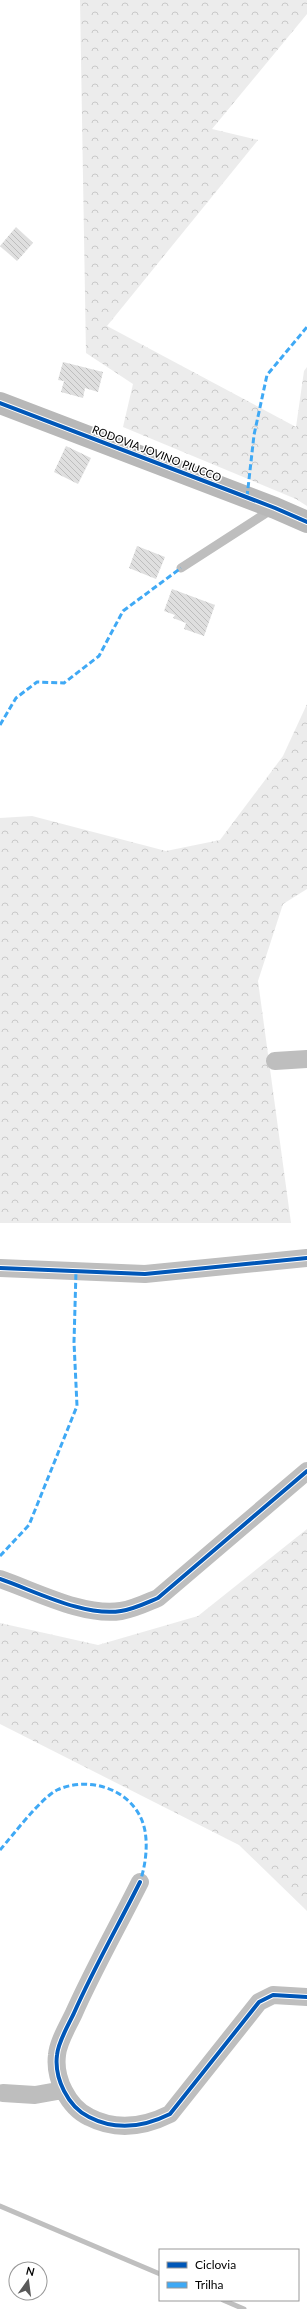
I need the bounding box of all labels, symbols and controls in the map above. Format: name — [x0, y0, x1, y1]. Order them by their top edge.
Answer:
street label: RODOVIA JOVINO PIUCCO — [91, 422, 224, 484]
legend — [159, 2249, 299, 2301]
text: Ciclovia — [195, 2257, 236, 2272]
north arrow — [8, 2261, 48, 2301]
text: N — [25, 2263, 36, 2278]
text: Trilha — [195, 2277, 224, 2292]

